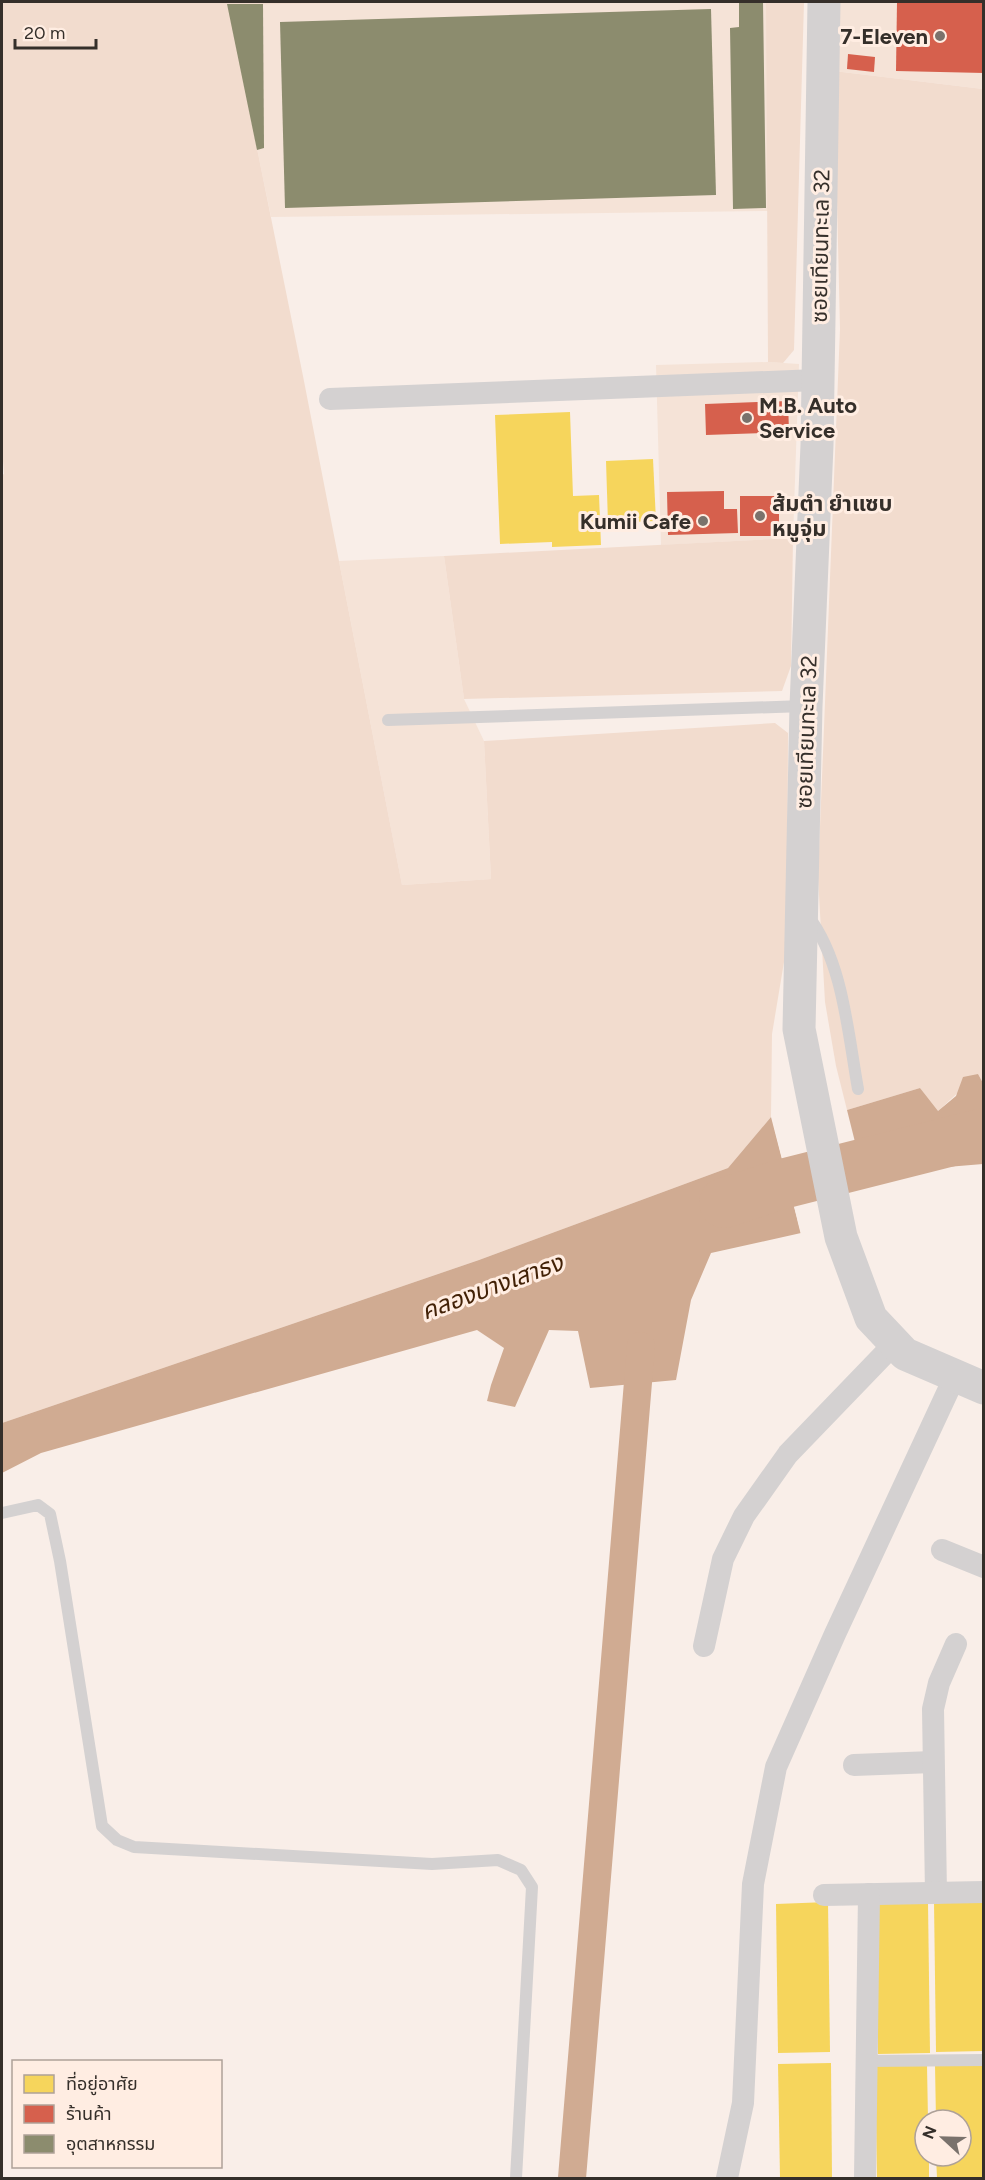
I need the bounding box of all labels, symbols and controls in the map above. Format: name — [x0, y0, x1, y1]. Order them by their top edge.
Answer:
scale bar — [15, 12, 96, 50]
text: 20 m — [24, 22, 65, 44]
place label: 7-Eleven — [840, 23, 928, 50]
marker: 7-Eleven — [933, 29, 947, 43]
street label: ซอยเทียนทะเล 32 — [806, 169, 835, 323]
place label: M.B. Auto Service — [759, 392, 857, 444]
marker: M.B. Auto Service — [740, 411, 754, 425]
place label: ส้มตำ ยำแซบ หมูจุ่ม — [772, 490, 893, 542]
place label: Kumii Cafe — [580, 508, 691, 535]
marker: ส้มตำ ยำแซบ หมูจุ่ม — [753, 509, 767, 523]
marker: Kumii Cafe — [696, 514, 710, 528]
street label: ซอยเทียนทะเล 32 — [790, 655, 823, 809]
water label: คลองบางเสาธง — [417, 1247, 568, 1326]
legend — [12, 2060, 222, 2168]
text: ที่อยู่อาศัย — [66, 2071, 138, 2096]
text: ร้านค้า — [66, 2103, 112, 2125]
north arrow — [913, 2108, 973, 2168]
text: N — [918, 2123, 941, 2142]
text: อุตสาหกรรม — [66, 2133, 155, 2155]

